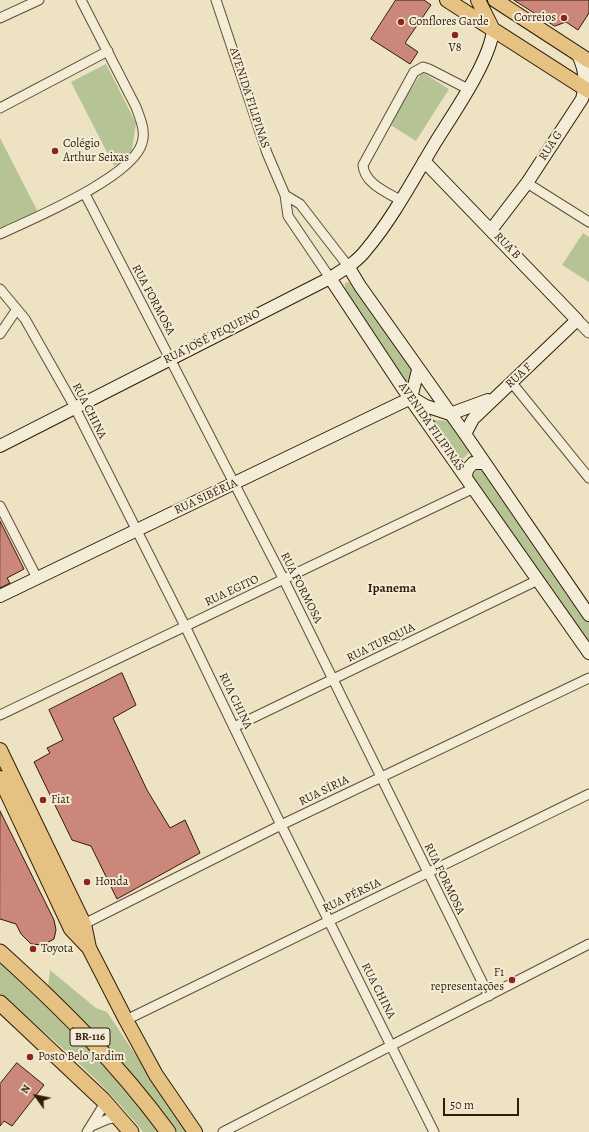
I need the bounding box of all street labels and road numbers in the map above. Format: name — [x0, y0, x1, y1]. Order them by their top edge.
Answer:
street label: AVENIDA FILIPINAS — [226, 46, 272, 150]
street label: RUA G — [536, 128, 566, 164]
street label: RUA B — [491, 230, 523, 262]
street label: RUA FORMOSA — [128, 262, 178, 338]
street label: RUA JOSÉ PEQUENO — [161, 306, 263, 368]
street label: RUA F — [503, 360, 535, 392]
street label: AVENIDA FILIPINAS — [395, 380, 467, 474]
street label: RUA CHINA — [69, 381, 109, 441]
street label: RUA SIBÉRIA — [172, 476, 240, 518]
street label: RUA FORMOSA — [277, 550, 325, 626]
street label: RUA EGITO — [203, 572, 261, 610]
street label: RUA TURQUIA — [344, 620, 418, 666]
street label: RUA CHINA — [215, 670, 255, 732]
street label: RUA SÍRIA — [297, 773, 351, 809]
street label: RUA FORMOSA — [420, 841, 468, 917]
street label: RUA PÉRSIA — [320, 876, 384, 916]
street label: RUA CHINA — [358, 961, 398, 1021]
road number: BR-116 — [70, 1028, 110, 1046]

